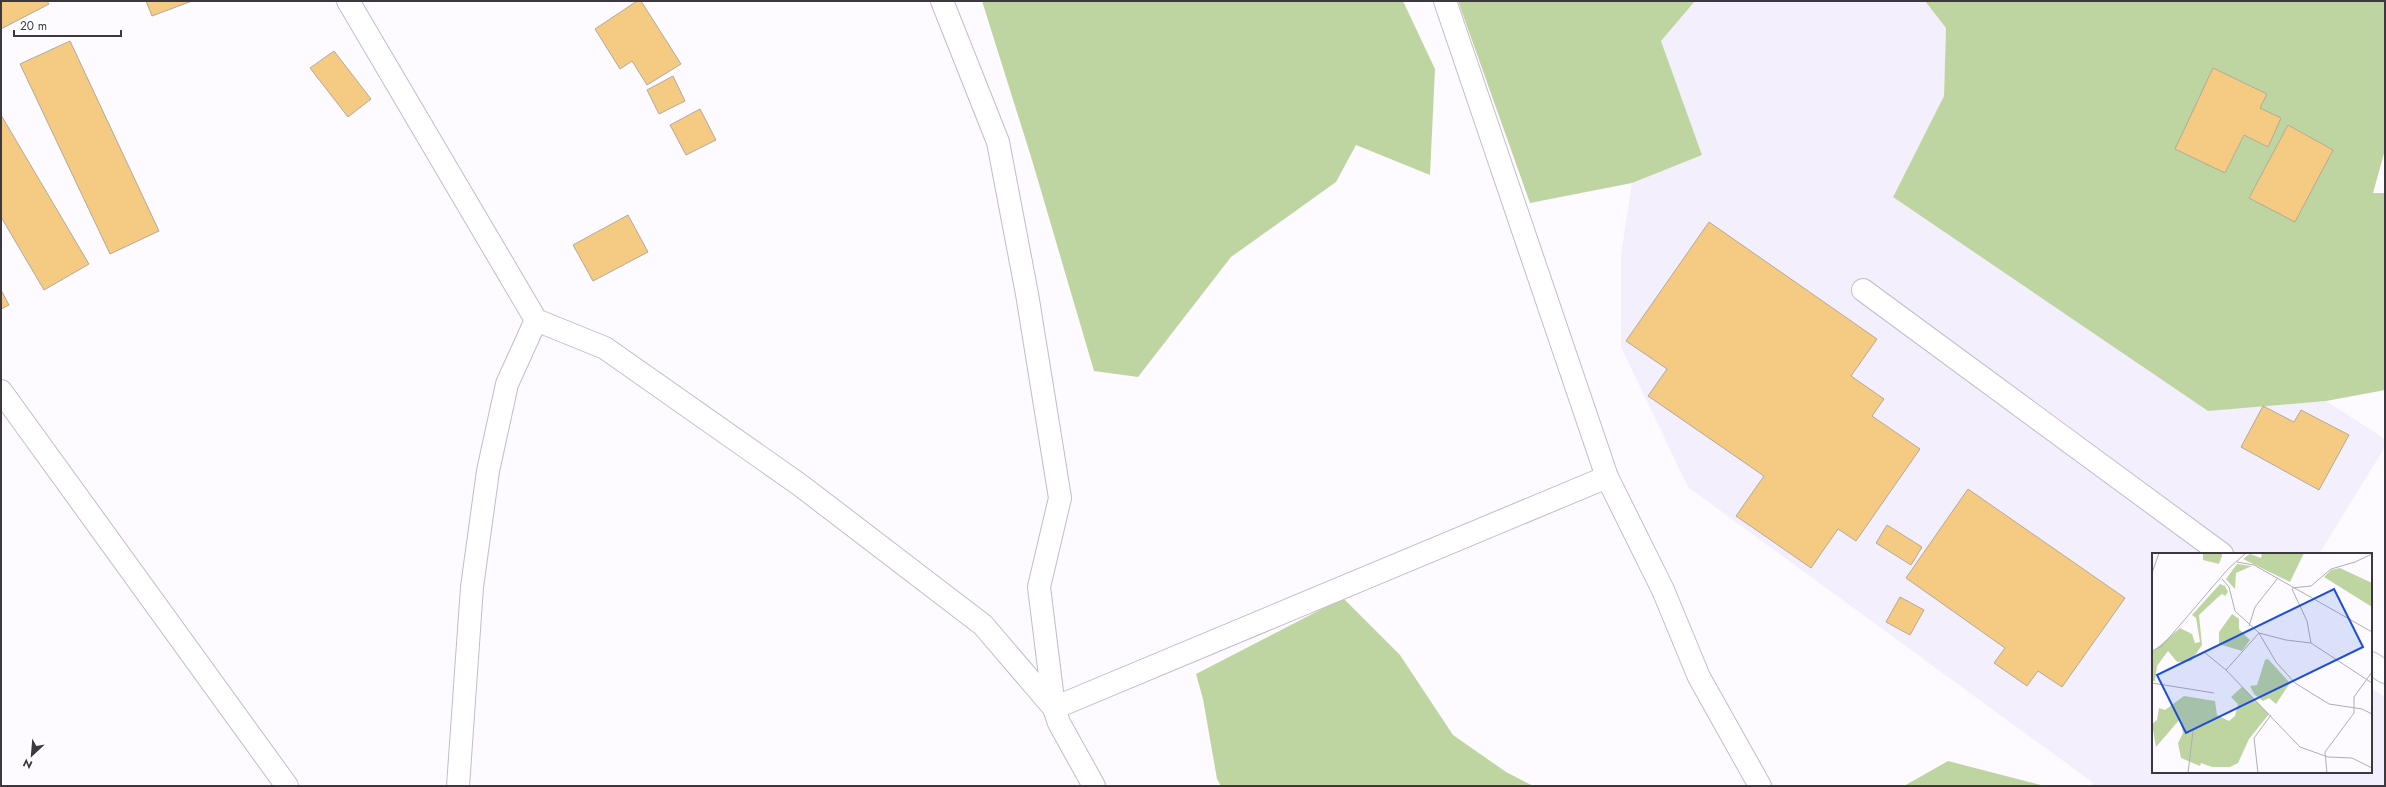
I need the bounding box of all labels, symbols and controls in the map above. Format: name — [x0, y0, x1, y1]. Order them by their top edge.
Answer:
scale bar — [14, 12, 121, 38]
text: 20 m — [20, 17, 47, 35]
inset map — [2152, 553, 2372, 773]
north arrow — [12, 735, 52, 775]
text: N — [20, 755, 35, 773]

